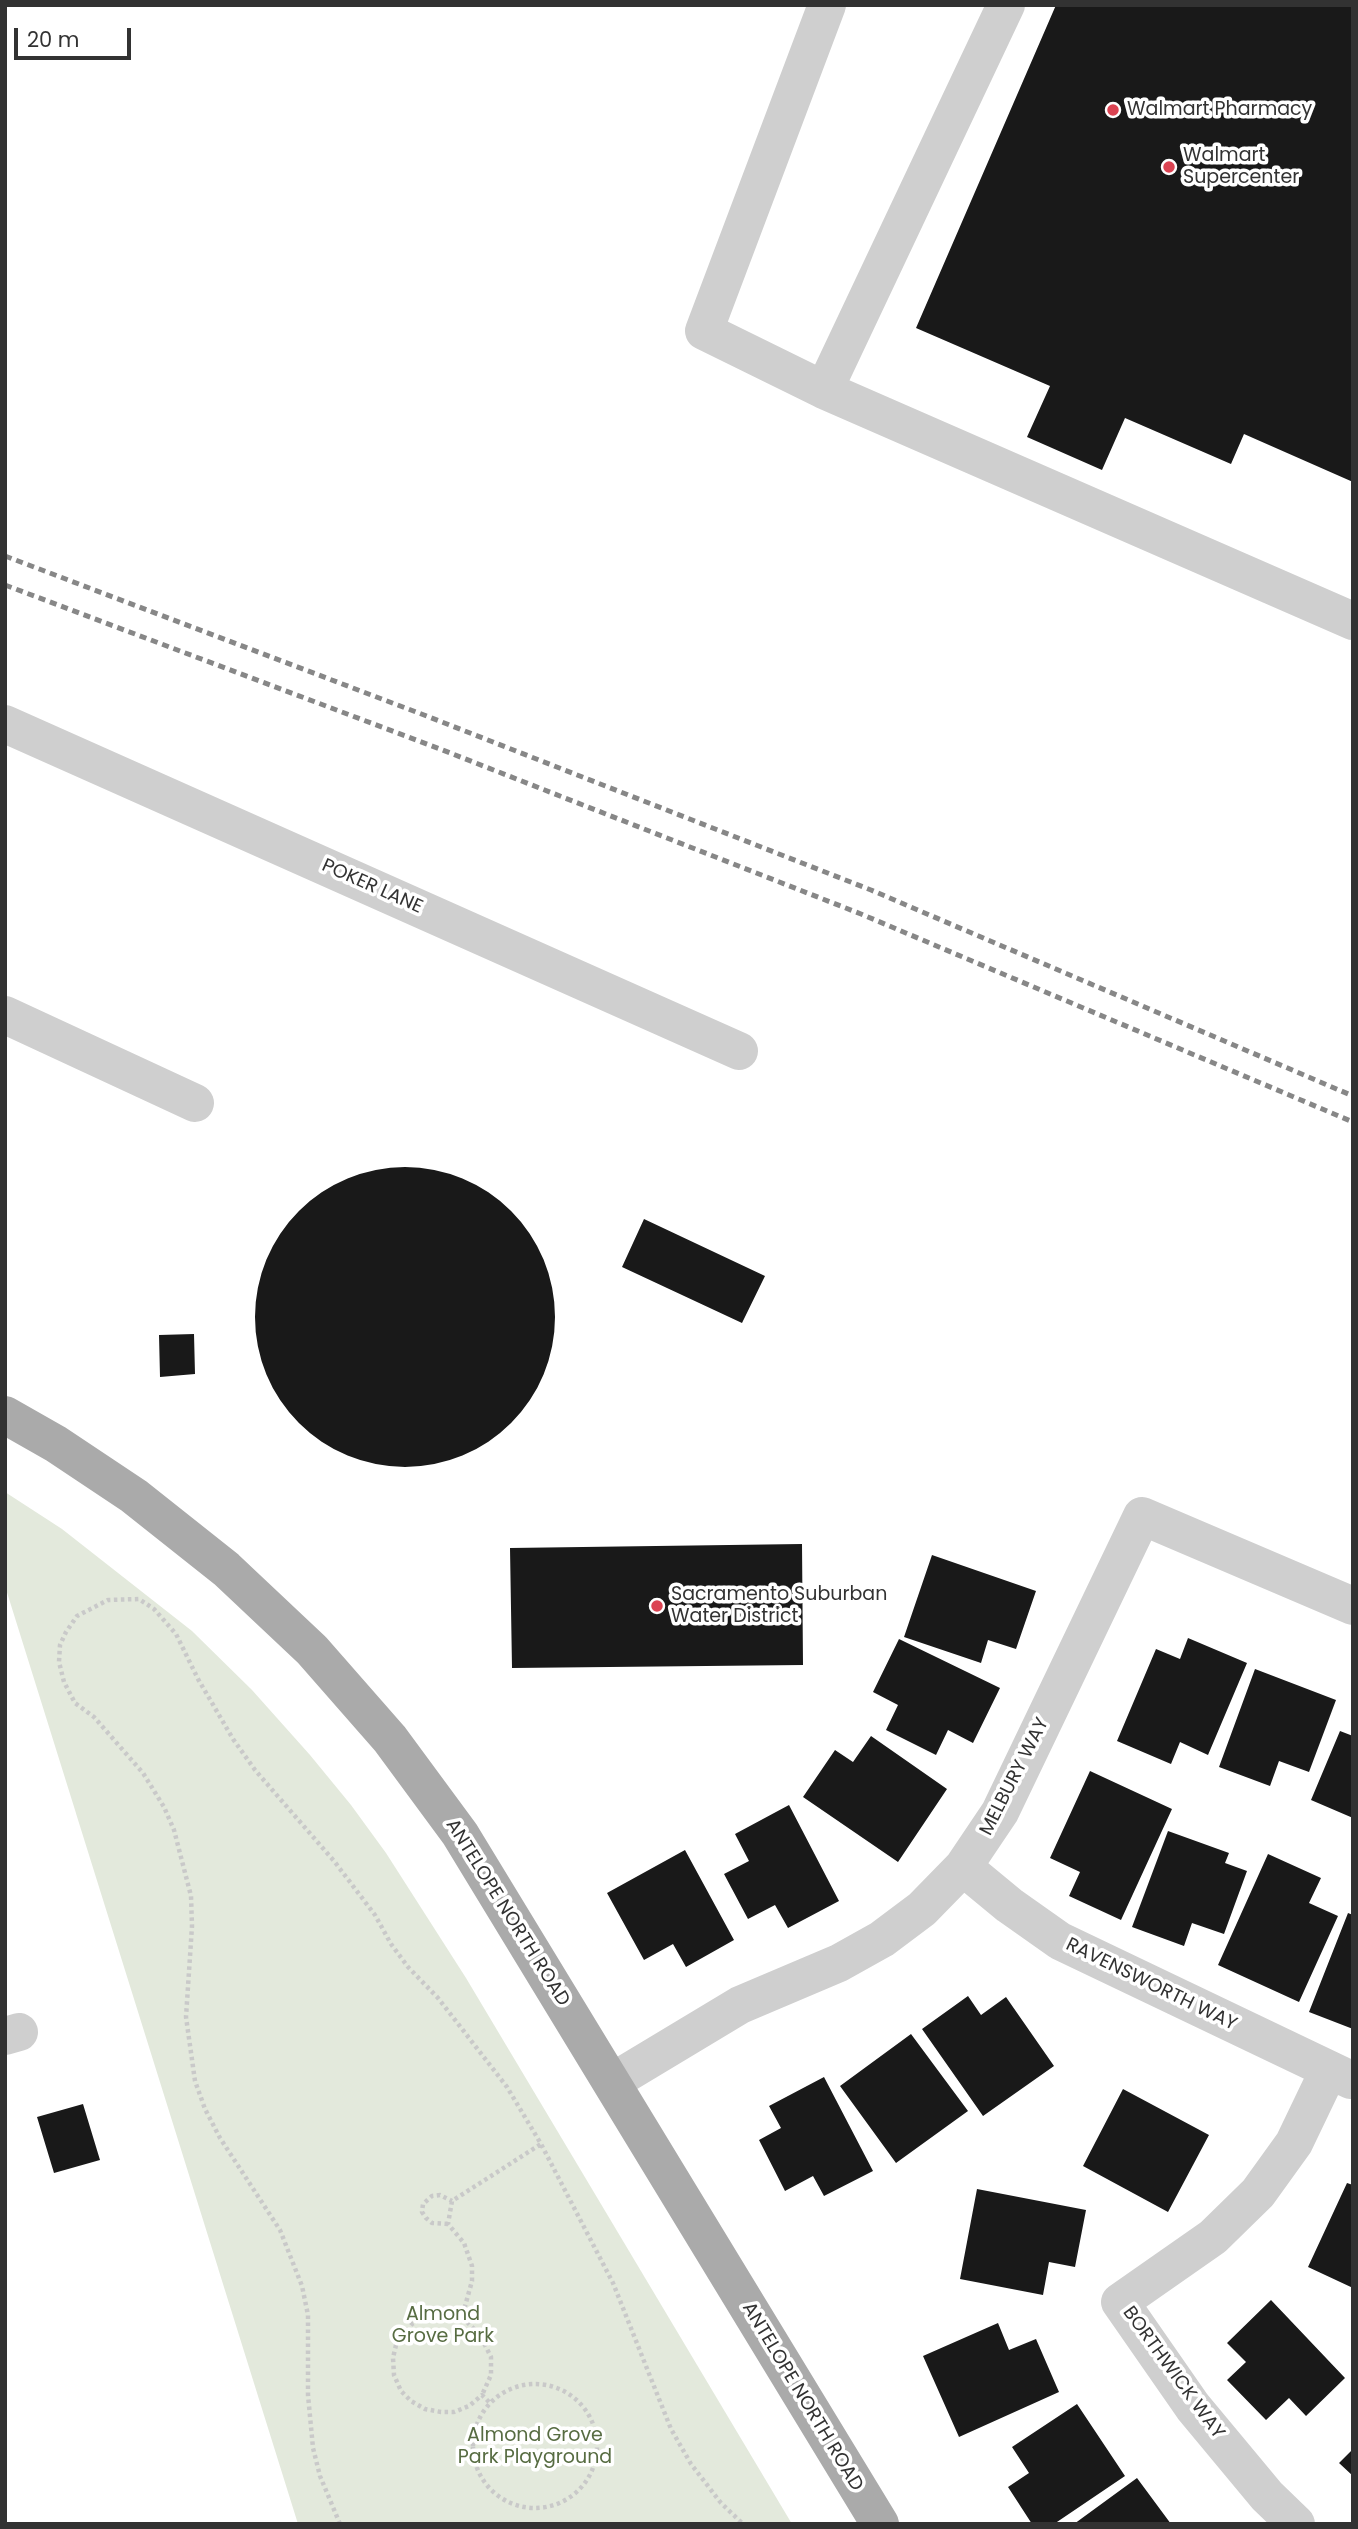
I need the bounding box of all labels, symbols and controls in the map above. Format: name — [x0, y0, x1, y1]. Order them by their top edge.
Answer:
scale bar — [18, 14, 135, 58]
text: 20 m — [27, 25, 80, 54]
place label: Walmart Pharmacy — [1127, 99, 1312, 121]
marker: Walmart Pharmacy — [1105, 102, 1121, 118]
place label: Walmart Supercenter — [1183, 145, 1299, 189]
marker: Walmart Supercenter — [1161, 159, 1177, 175]
street label: POKER LANE — [318, 855, 426, 919]
place label: Sacramento Suburban Water District — [671, 1584, 887, 1628]
marker: Sacramento Suburban Water District — [649, 1598, 665, 1614]
street label: MELBURY WAY — [976, 1714, 1054, 1840]
street label: ANTELOPE NORTH ROAD — [440, 1815, 574, 2011]
street label: RAVENSWORTH WAY — [1062, 1934, 1240, 2036]
street label: ANTELOPE NORTH ROAD — [737, 2298, 867, 2496]
street label: BORTHWICK WAY — [1117, 2302, 1229, 2444]
park label: Almond Grove Park — [392, 2304, 494, 2348]
park label: Almond Grove Park Playground — [458, 2425, 612, 2469]

